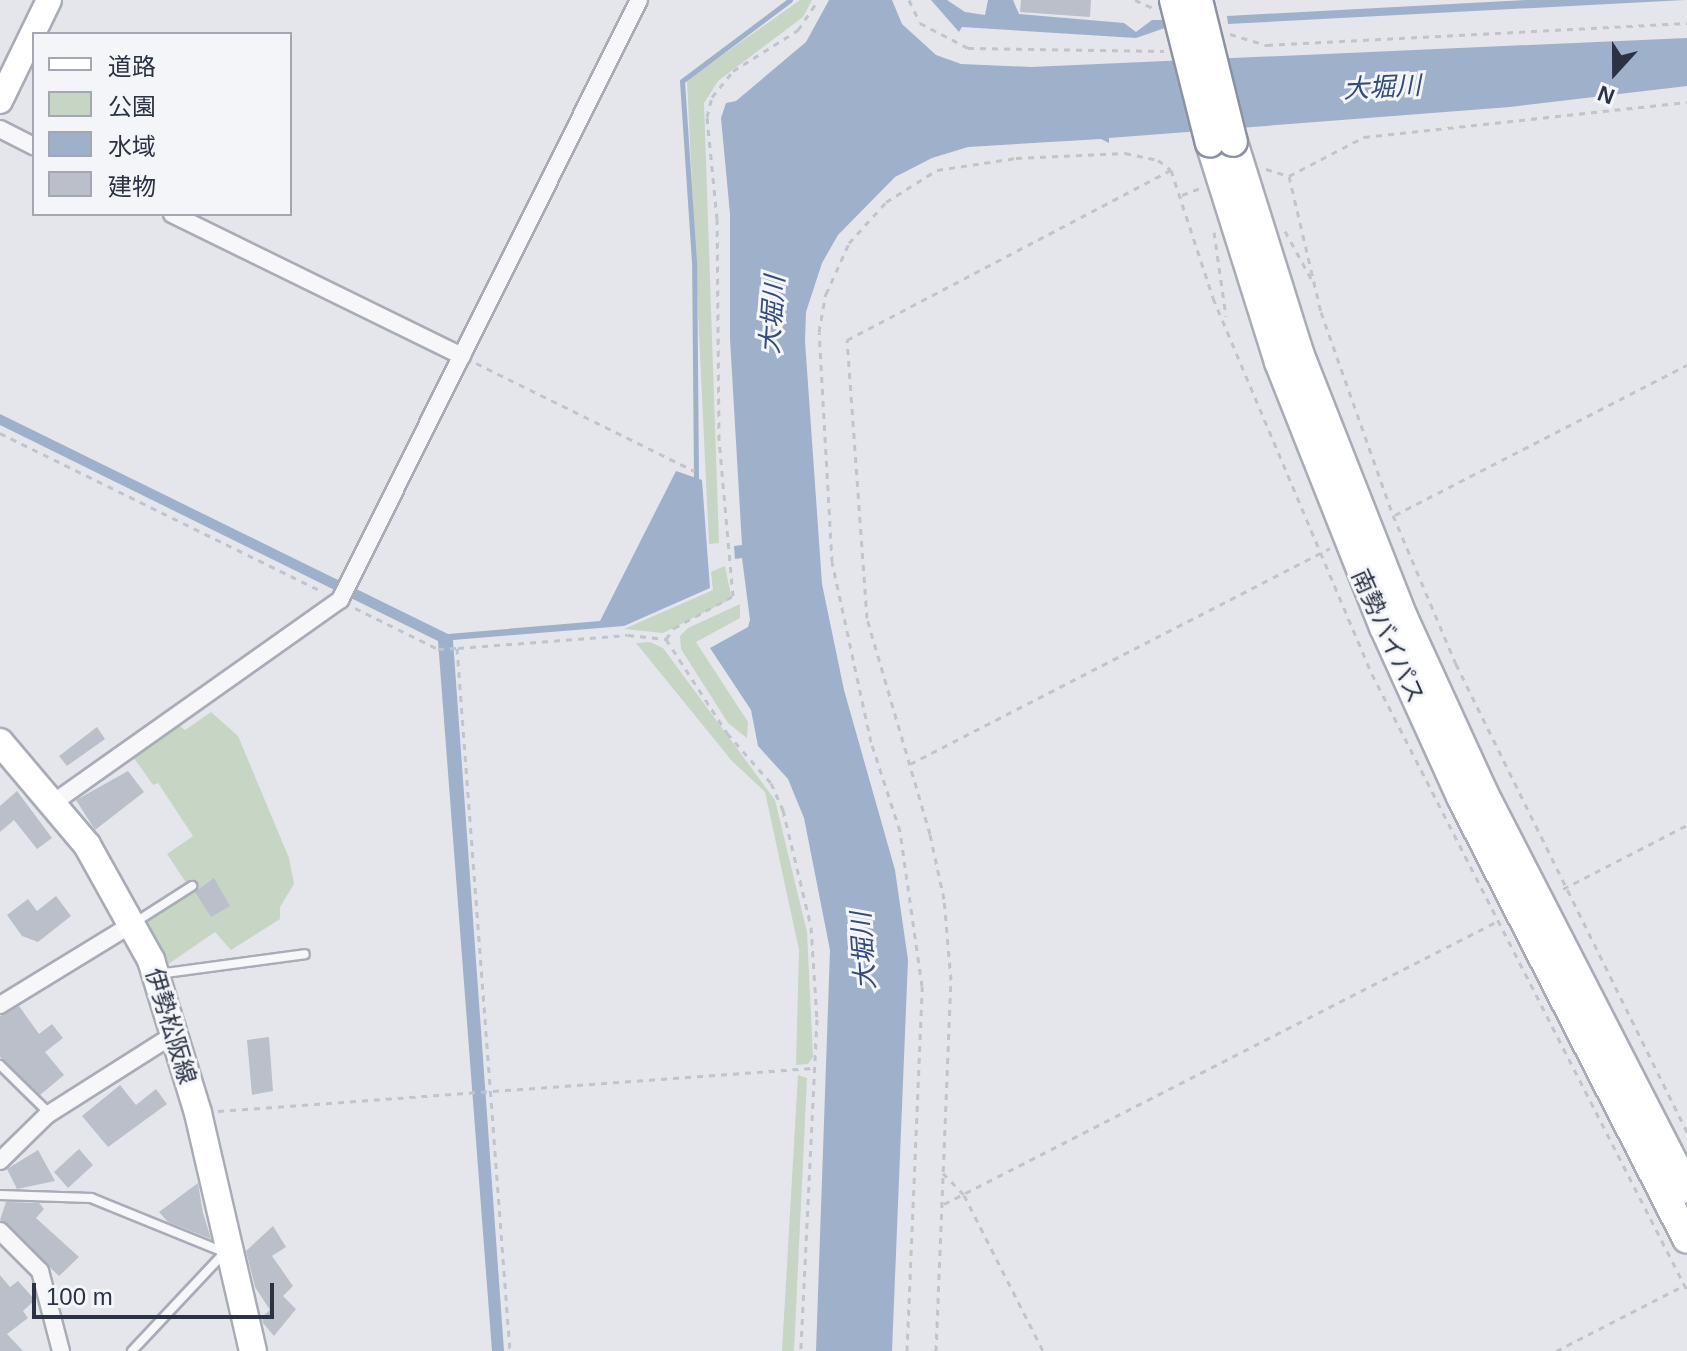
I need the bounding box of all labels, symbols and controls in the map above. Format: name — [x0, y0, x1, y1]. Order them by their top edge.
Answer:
legend — [32, 32, 292, 216]
north arrow — [1575, 32, 1655, 112]
text: 道路 — [108, 53, 156, 80]
water label: 大堀川 — [1342, 70, 1422, 106]
text: N — [1594, 80, 1618, 109]
text: 公園 — [108, 93, 156, 120]
text: 水域 — [108, 133, 156, 160]
text: 建物 — [108, 173, 156, 200]
water label: 大堀川 — [755, 275, 791, 355]
street label: 南勢バイパス — [1346, 564, 1430, 708]
water label: 大堀川 — [846, 911, 882, 991]
street label: 伊勢松阪線 — [140, 964, 202, 1088]
scale bar — [36, 1267, 278, 1317]
text: 100 m — [46, 1283, 113, 1310]

